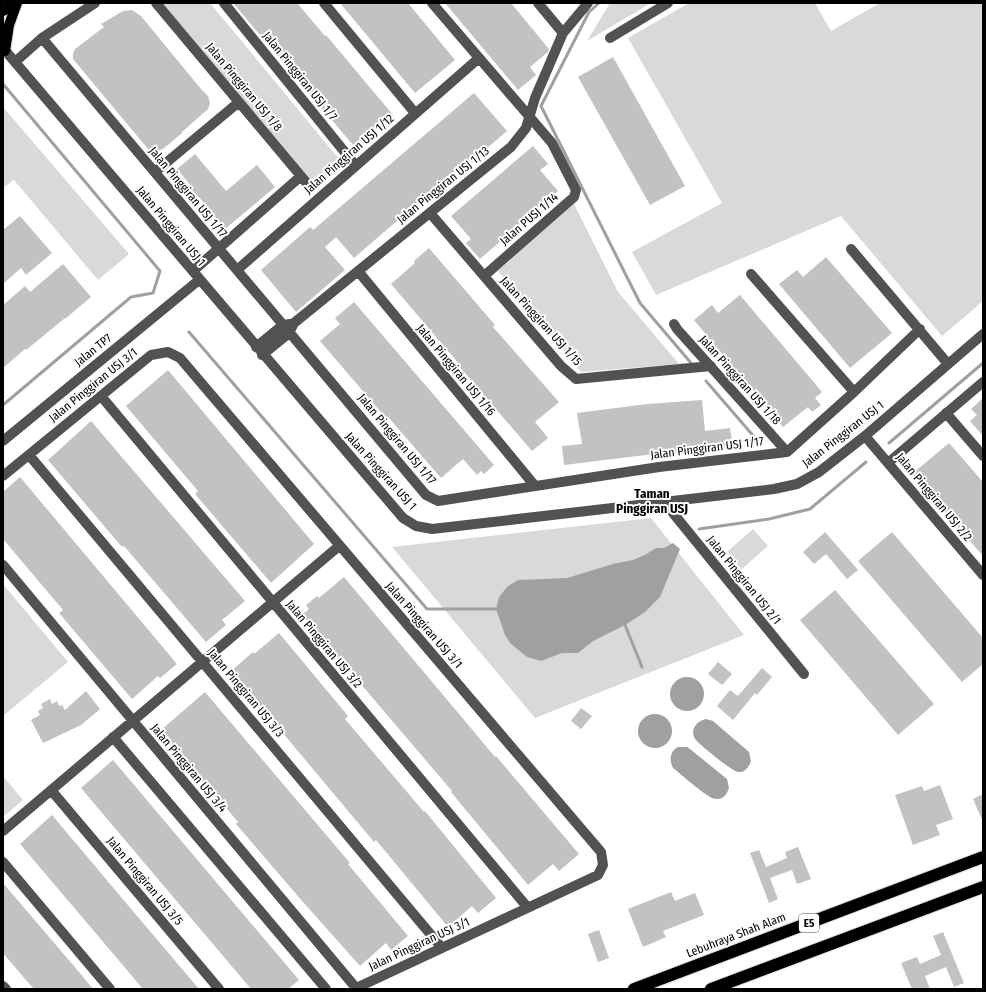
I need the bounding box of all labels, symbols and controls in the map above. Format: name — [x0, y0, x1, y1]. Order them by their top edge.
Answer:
street label: Jalan Pinggiran USJ 1/7 — [260, 29, 340, 123]
street label: Jalan Pinggiran USJ 1/8 — [203, 40, 285, 134]
street label: Jalan Pinggiran USJ 1/12 — [301, 111, 397, 197]
street label: Jalan Pinggiran USJ 1/17 — [146, 144, 230, 240]
street label: Jalan Pinggiran USJ 1/13 — [394, 144, 492, 226]
street label: Jalan Pinggiran USJ 1 — [133, 183, 209, 269]
street label: Jalan PUSJ 1/14 — [497, 190, 561, 248]
street label: Jalan Pinggiran USJ 1/15 — [497, 274, 585, 369]
street label: Jalan Pinggiran USJ 1/16 — [414, 321, 498, 419]
street label: Jalan TP7 — [72, 331, 114, 369]
street label: Jalan Pinggiran USJ 1/18 — [696, 333, 784, 427]
street label: Jalan Pinggiran USJ 3/1 — [46, 345, 140, 425]
street label: Jalan Pinggiran USJ 1/17 — [355, 391, 439, 487]
street label: Jalan Pinggiran USJ 1 — [799, 398, 887, 470]
street label: Jalan Pinggiran USJ 1 — [342, 429, 420, 513]
street label: Jalan Pinggiran USJ 1/17 — [650, 434, 765, 462]
street label: Jalan Pinggiran USJ 2/2 — [893, 450, 975, 544]
district label: Taman Pinggiran USJ — [616, 486, 688, 516]
street label: Jalan Pinggiran USJ 2/1 — [704, 533, 784, 627]
street label: Jalan Pinggiran USJ 3/1 — [383, 579, 465, 671]
street label: Jalan Pinggiran USJ 3/2 — [283, 597, 365, 691]
street label: Jalan Pinggiran USJ 3/3 — [205, 646, 287, 740]
street label: Jalan Pinggiran USJ 3/4 — [148, 721, 230, 815]
street label: Jalan Pinggiran USJ 3/5 — [104, 834, 186, 928]
street label: Lebuhraya Shah Alam — [684, 910, 788, 960]
street label: Jalan Pinggiran USJ 3/1 — [366, 914, 472, 974]
road number: E5 — [799, 914, 819, 932]

